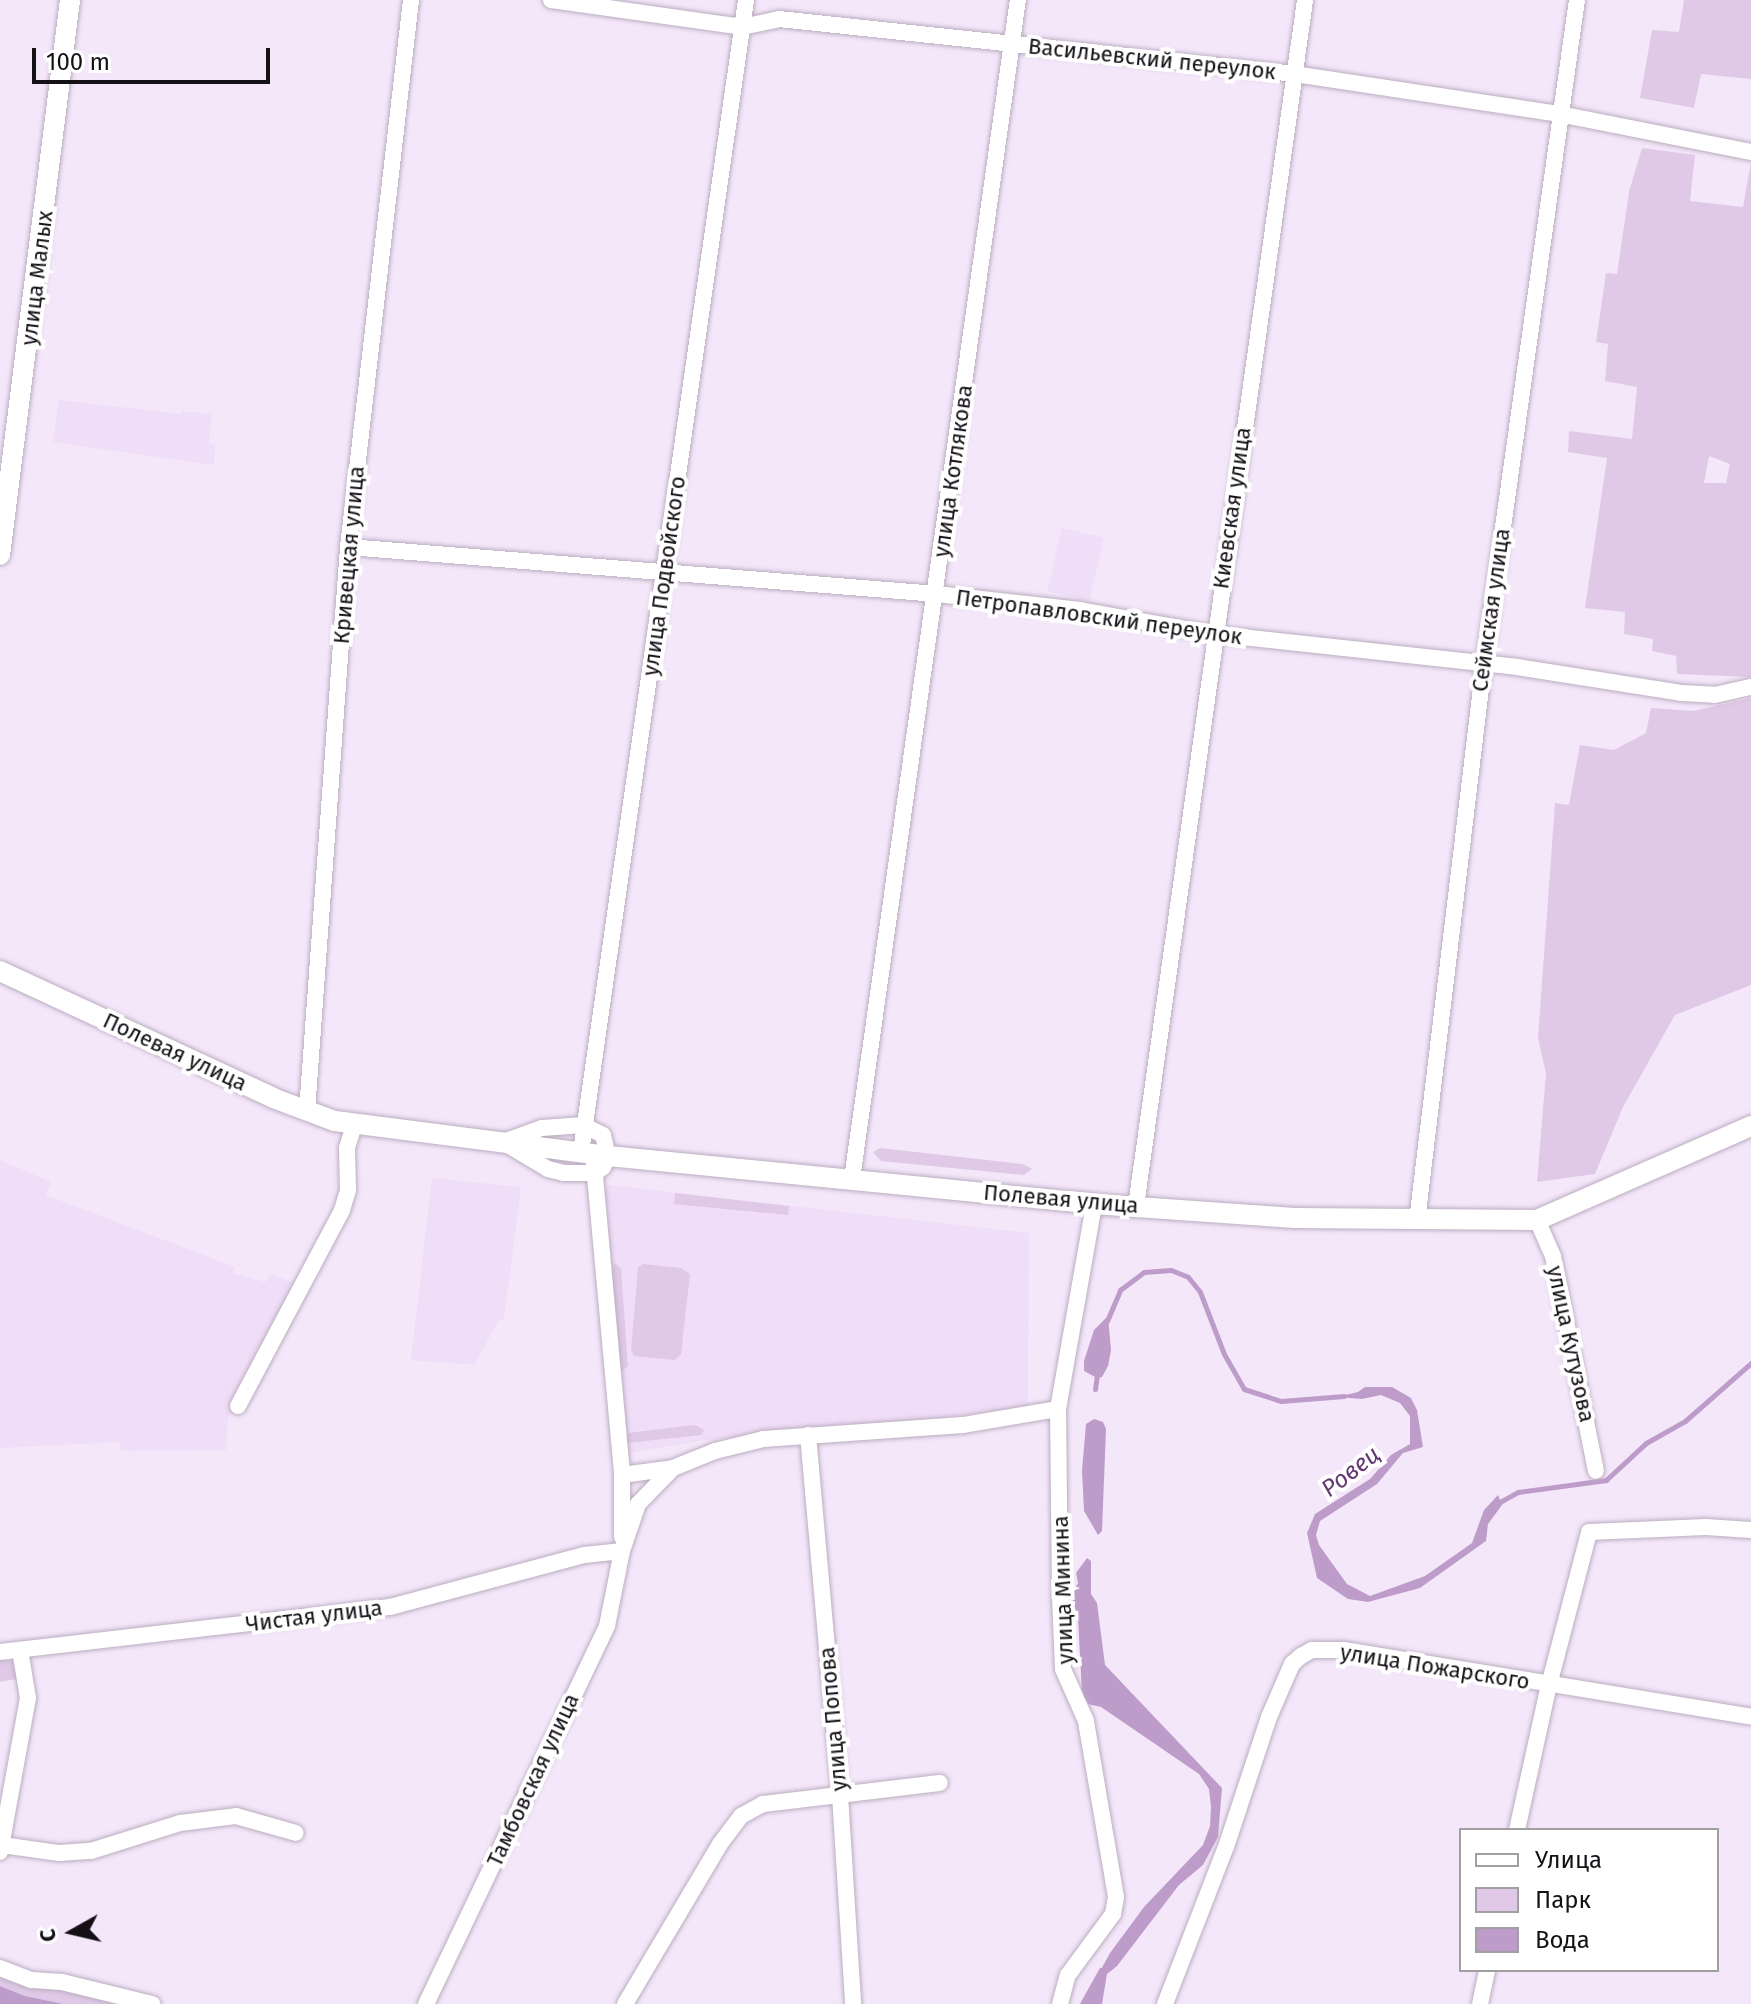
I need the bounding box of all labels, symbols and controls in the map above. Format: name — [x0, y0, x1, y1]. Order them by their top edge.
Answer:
scale bar — [36, 32, 274, 82]
street label: Васильевский переулок — [1027, 33, 1277, 85]
text: 100 m — [46, 48, 110, 76]
street label: улица Малых — [16, 209, 58, 347]
street label: улица Котлякова — [928, 383, 978, 559]
street label: Киевская улица — [1208, 425, 1256, 591]
street label: Кривецкая улица — [328, 465, 370, 645]
street label: улица Подвойского — [637, 474, 691, 678]
street label: Сеймская улица — [1466, 527, 1516, 693]
street label: Петропавловский переулок — [954, 584, 1244, 650]
street label: Полевая улица — [99, 1007, 251, 1097]
street label: Полевая улица — [982, 1179, 1140, 1219]
street label: улица Кутузова — [1542, 1263, 1600, 1425]
water label: Ровец — [1316, 1440, 1386, 1504]
street label: улица Минина — [1047, 1515, 1079, 1665]
street label: Чистая улица — [244, 1595, 384, 1637]
street label: улица Пожарского — [1338, 1639, 1532, 1695]
street label: улица Попова — [814, 1646, 852, 1792]
street label: Тамбовская улица — [481, 1689, 585, 1871]
legend — [1459, 1828, 1719, 1972]
text: Улица — [1535, 1846, 1602, 1874]
text: Парк — [1535, 1886, 1591, 1914]
north arrow — [32, 1892, 112, 1972]
text: Вода — [1535, 1926, 1590, 1954]
text: С — [33, 1927, 62, 1944]

